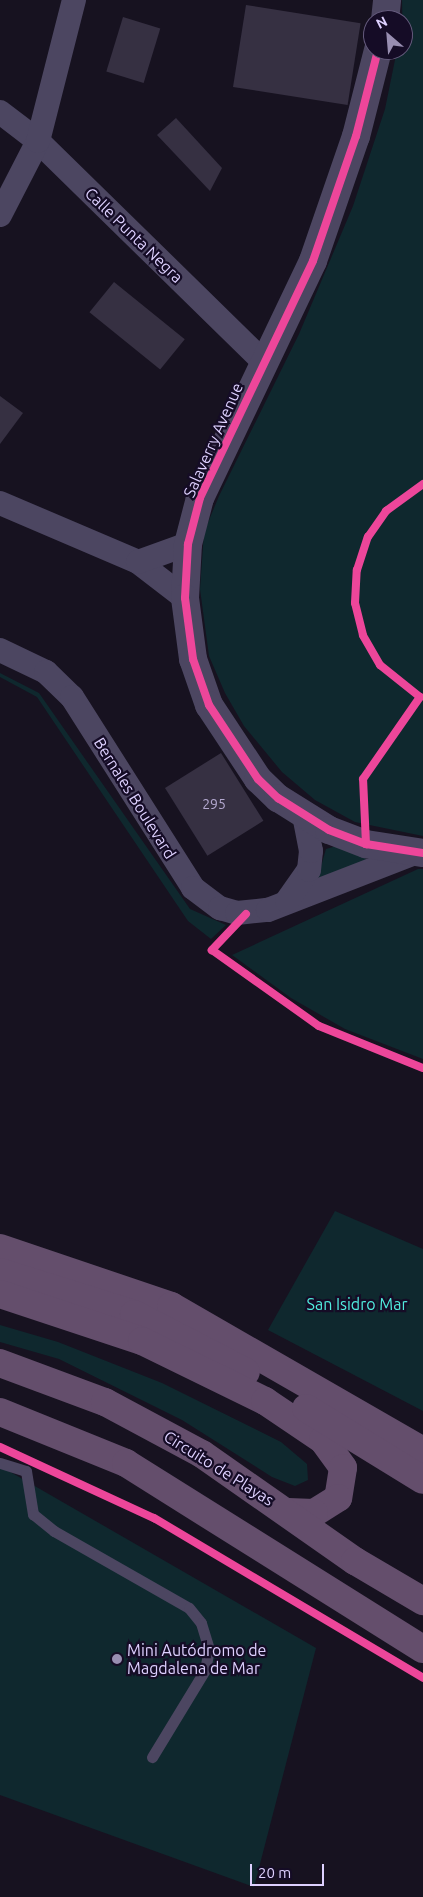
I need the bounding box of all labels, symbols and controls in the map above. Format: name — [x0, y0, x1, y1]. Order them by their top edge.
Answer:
north arrow — [363, 10, 413, 60]
text: N — [373, 13, 390, 32]
street label: Calle Punta Negra — [81, 183, 187, 287]
street label: Salaverry Avenue — [179, 380, 247, 500]
street label: Bernales Boulevard — [90, 734, 180, 862]
house number: 295 — [202, 796, 226, 812]
park label: San Isidro Mar — [307, 1294, 407, 1314]
street label: Circuito de Playas — [160, 1426, 278, 1510]
place label: Mini Autódromo de Magdalena de Mar — [127, 1640, 266, 1678]
marker: Mini Autódromo de Magdalena de Mar — [111, 1653, 123, 1665]
scale bar — [253, 1854, 327, 1886]
text: 20 m — [258, 1864, 291, 1881]

